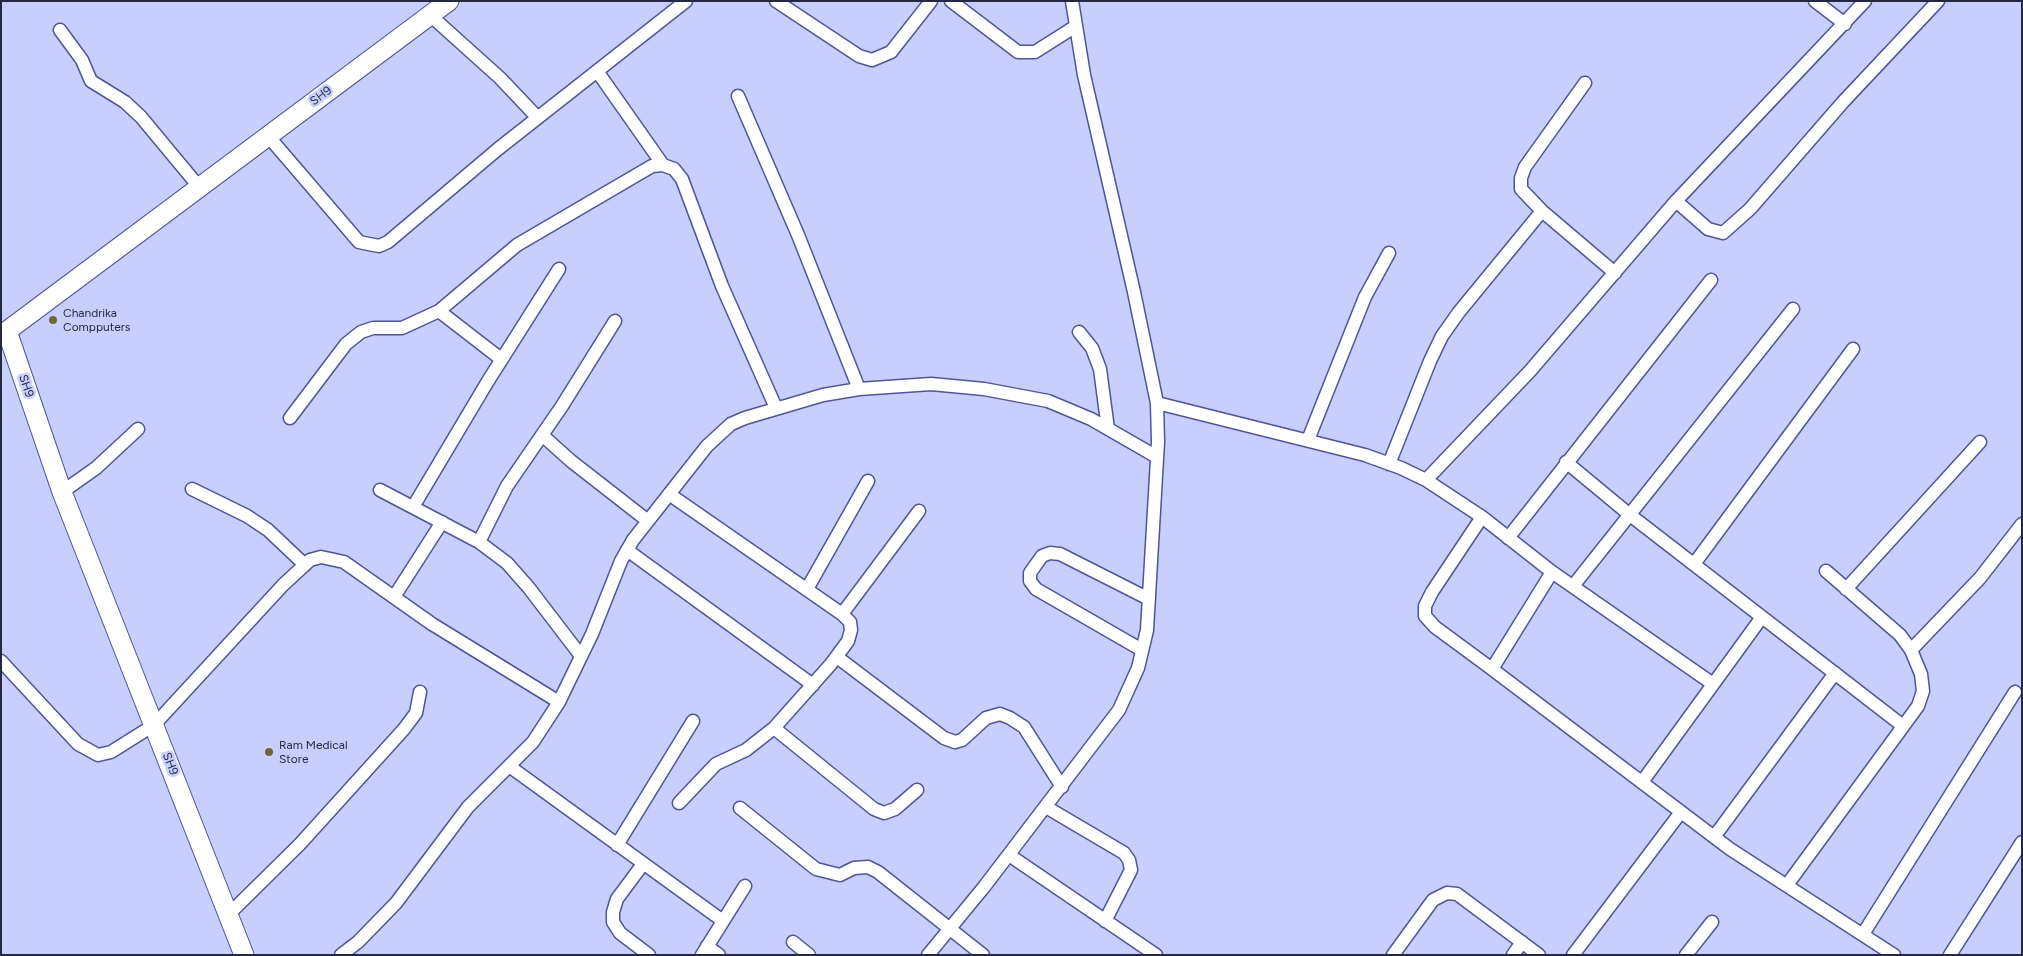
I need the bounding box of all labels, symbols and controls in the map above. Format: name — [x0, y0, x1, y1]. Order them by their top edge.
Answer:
street label: SH9 — [307, 83, 335, 109]
place label: Chandrika Compputers — [63, 306, 130, 334]
marker: Chandrika Compputers — [47, 314, 59, 326]
street label: SH9 — [15, 373, 37, 399]
place label: Ram Medical Store — [279, 738, 348, 766]
marker: Ram Medical Store — [263, 746, 275, 758]
street label: SH9 — [159, 751, 181, 777]

